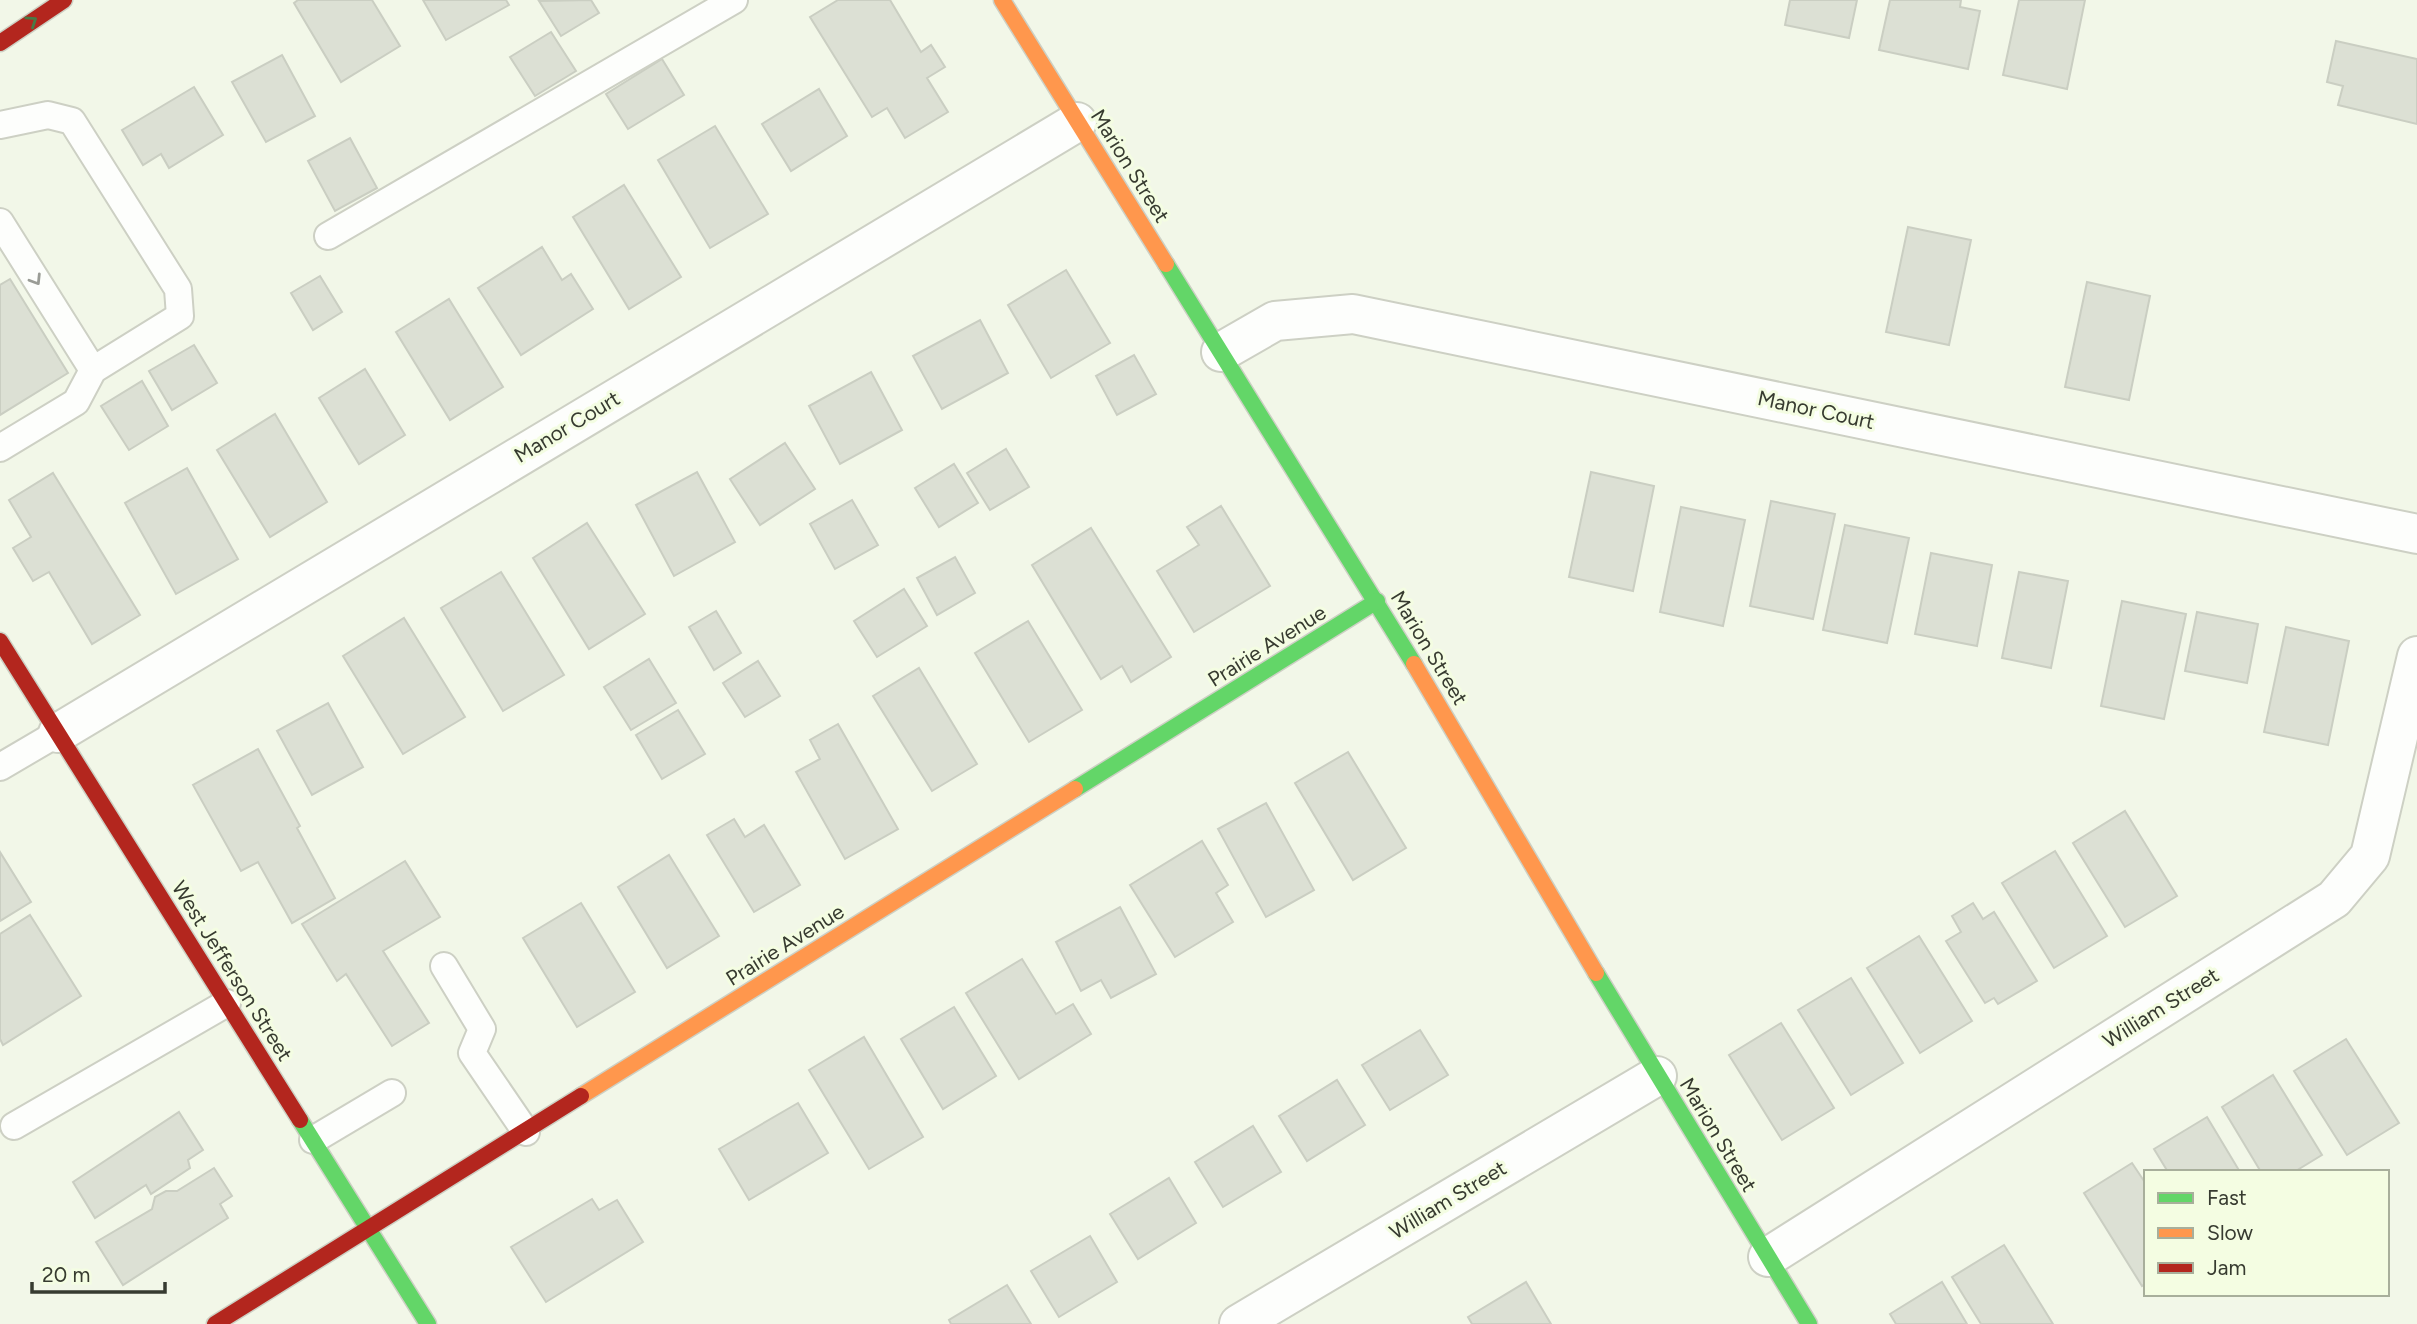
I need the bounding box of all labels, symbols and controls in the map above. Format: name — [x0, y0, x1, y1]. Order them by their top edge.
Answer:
one-way arrow — [24, 17, 37, 30]
street label: Marion Street — [1086, 105, 1175, 227]
one-way arrow — [28, 272, 41, 285]
street label: Manor Court — [509, 385, 624, 468]
street label: Manor Court — [1755, 385, 1877, 434]
street label: Marion Street — [1386, 586, 1473, 709]
street label: Prairie Avenue — [1203, 599, 1330, 692]
street label: West Jefferson Street — [167, 876, 298, 1065]
street label: Prairie Avenue — [721, 898, 848, 991]
street label: William Street — [2098, 962, 2223, 1053]
street label: Marion Street — [1675, 1073, 1762, 1196]
street label: William Street — [1385, 1155, 1511, 1244]
legend — [2144, 1170, 2389, 1296]
text: Fast — [2207, 1185, 2247, 1210]
text: Slow — [2207, 1220, 2253, 1245]
scale bar — [32, 1250, 164, 1294]
text: Jam — [2207, 1255, 2246, 1280]
text: 20 m — [42, 1262, 90, 1287]

